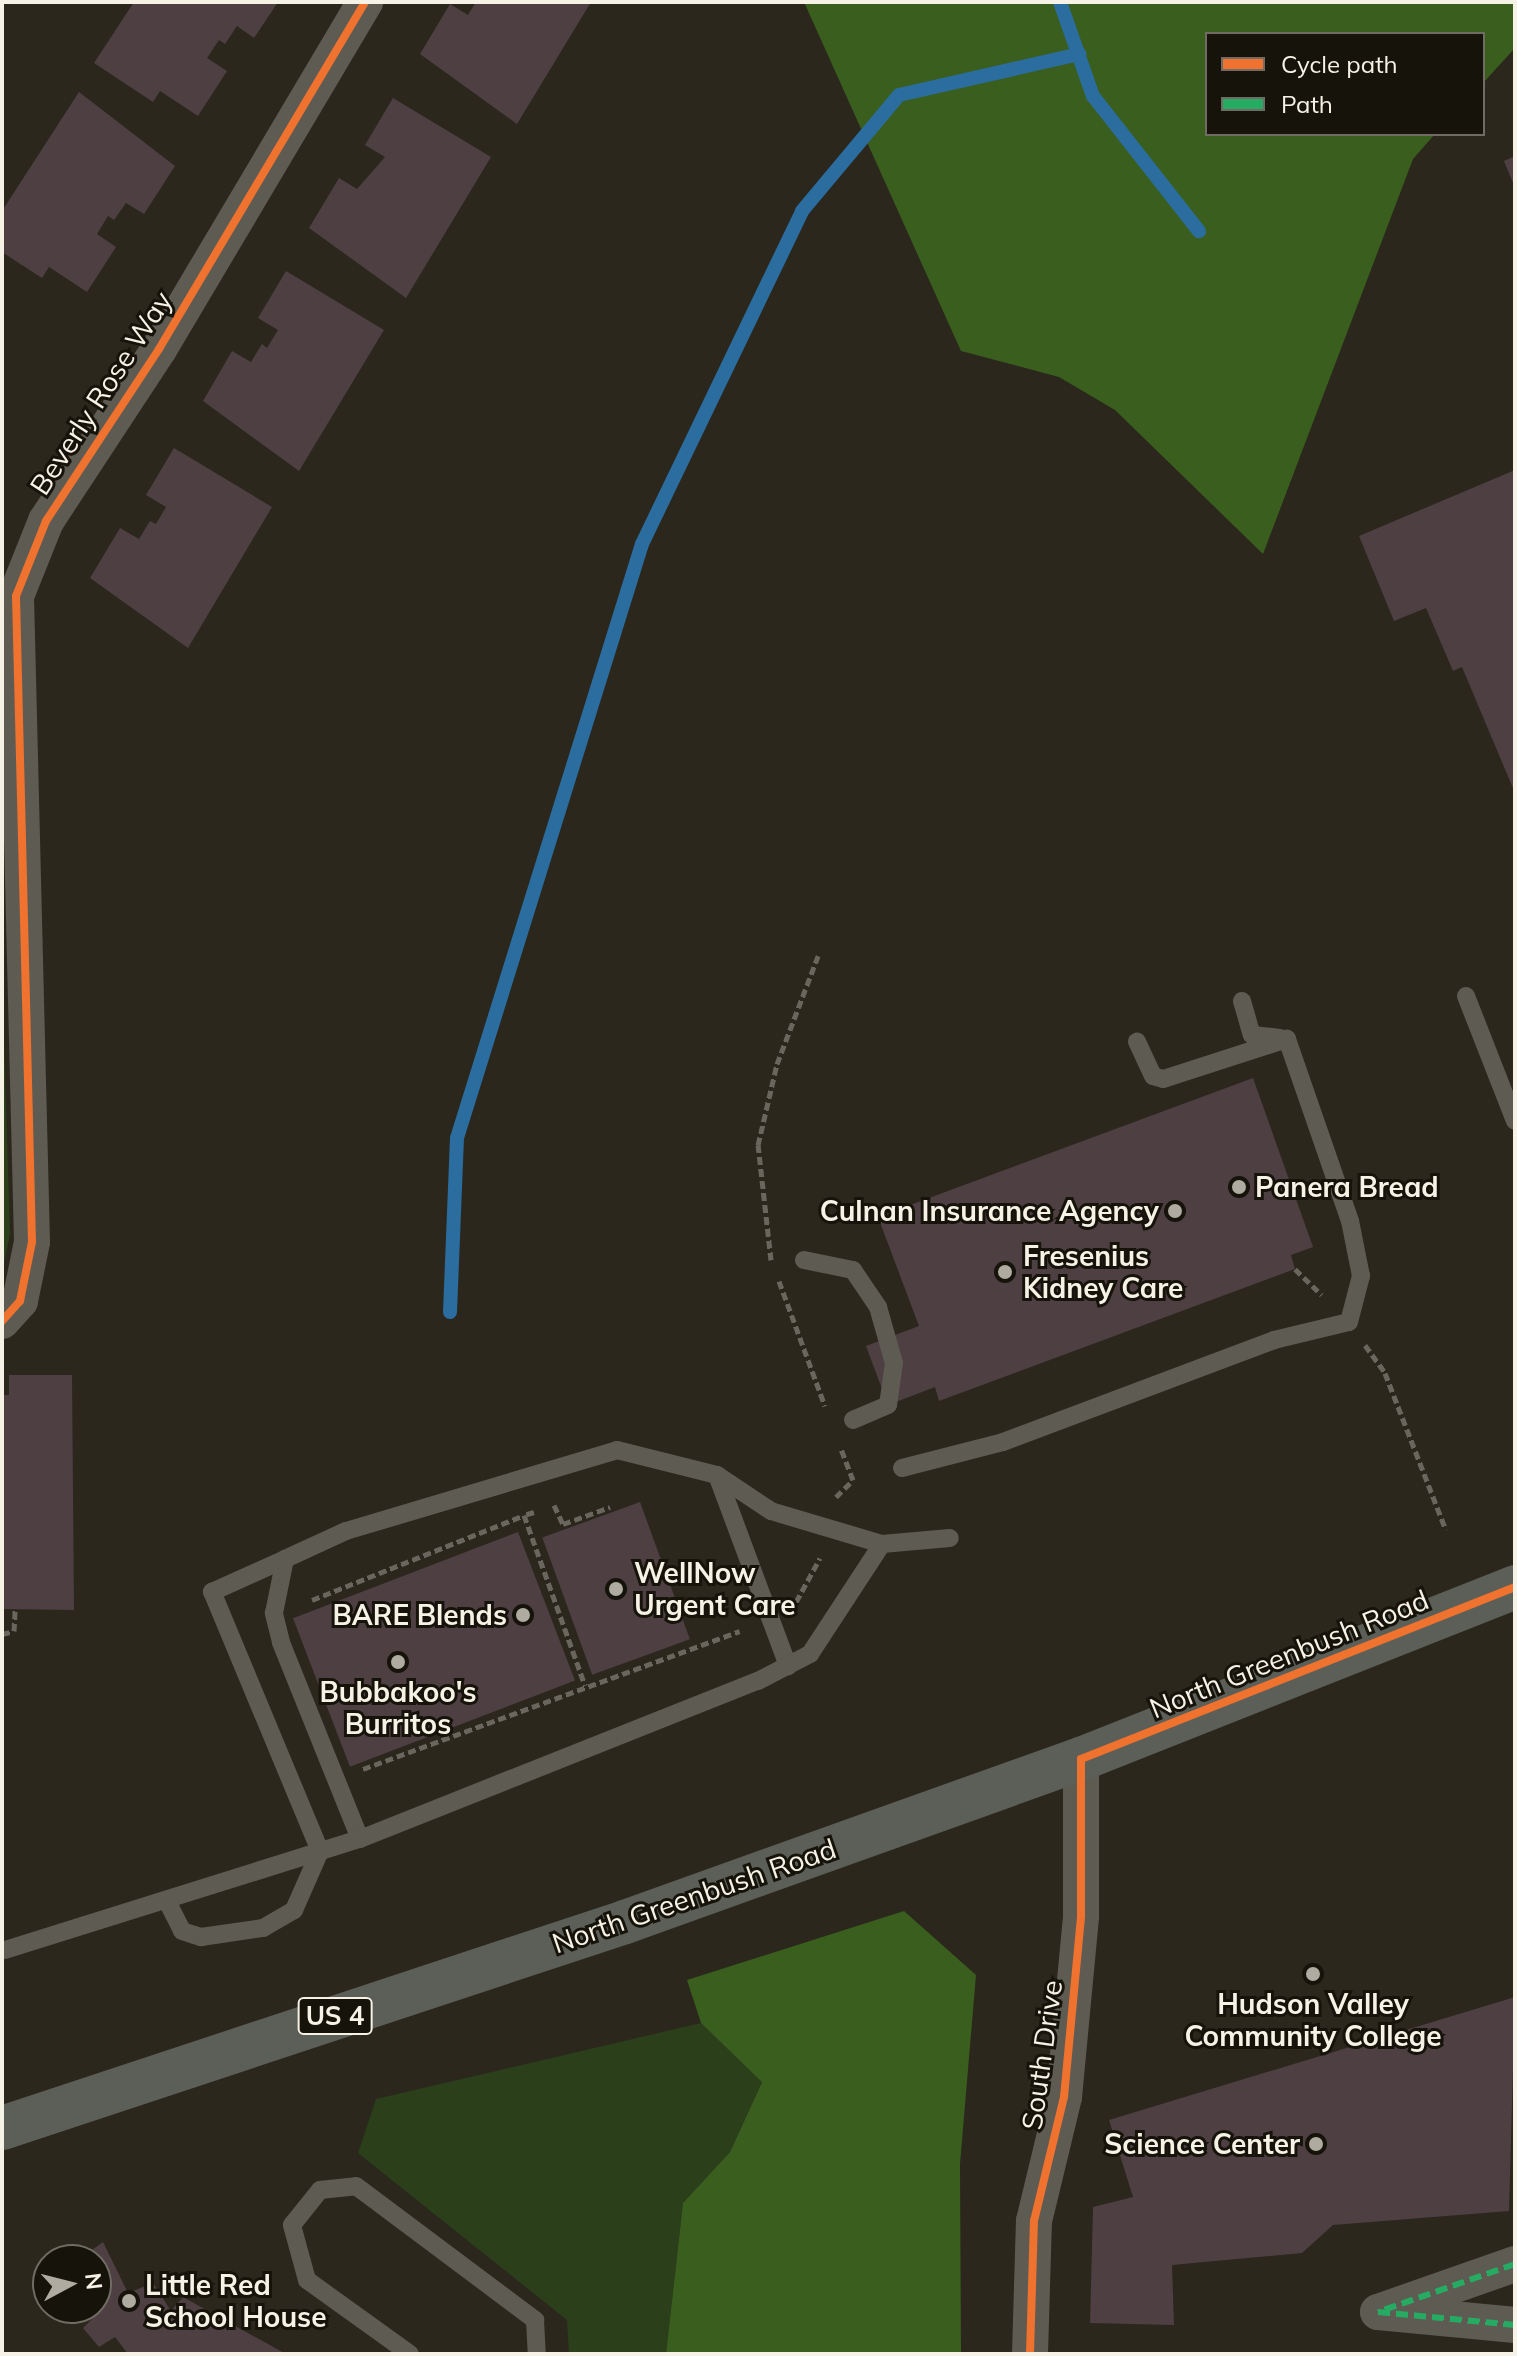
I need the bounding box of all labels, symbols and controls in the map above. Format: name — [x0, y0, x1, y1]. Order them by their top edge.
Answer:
legend — [1205, 32, 1485, 136]
text: Cycle path — [1281, 49, 1398, 79]
text: Path — [1281, 89, 1333, 119]
street label: Beverly Rose Way — [23, 285, 179, 501]
place label: Panera Bread — [1255, 1170, 1439, 1204]
marker: Panera Bread — [1230, 1178, 1248, 1196]
place label: Culnan Insurance Agency — [820, 1194, 1159, 1228]
marker: Culnan Insurance Agency — [1166, 1202, 1184, 1220]
place label: Fresenius Kidney Care — [1023, 1239, 1183, 1305]
marker: Fresenius Kidney Care — [994, 1261, 1016, 1283]
place label: WellNow Urgent Care — [634, 1556, 796, 1622]
marker: WellNow Urgent Care — [605, 1578, 627, 1600]
street label: North Greenbush Road — [1145, 1583, 1433, 1725]
place label: BARE Blends — [333, 1598, 507, 1632]
marker: BARE Blends — [514, 1606, 532, 1624]
marker: Bubbakoo's Burritos — [389, 1653, 407, 1671]
place label: Bubbakoo's Burritos — [319, 1675, 477, 1741]
street label: North Greenbush Road — [548, 1832, 840, 1960]
marker: Hudson Valley Community College — [1304, 1965, 1322, 1983]
street label: South Drive — [1015, 1978, 1069, 2132]
place label: Hudson Valley Community College — [1184, 1987, 1442, 2053]
road number: US 4 — [297, 1994, 373, 2038]
place label: Science Center — [1104, 2127, 1300, 2161]
marker: Science Center — [1307, 2135, 1325, 2153]
north arrow — [32, 2244, 112, 2324]
place label: Little Red School House — [145, 2268, 326, 2334]
text: N — [79, 2271, 109, 2291]
marker: Little Red School House — [120, 2292, 138, 2310]

